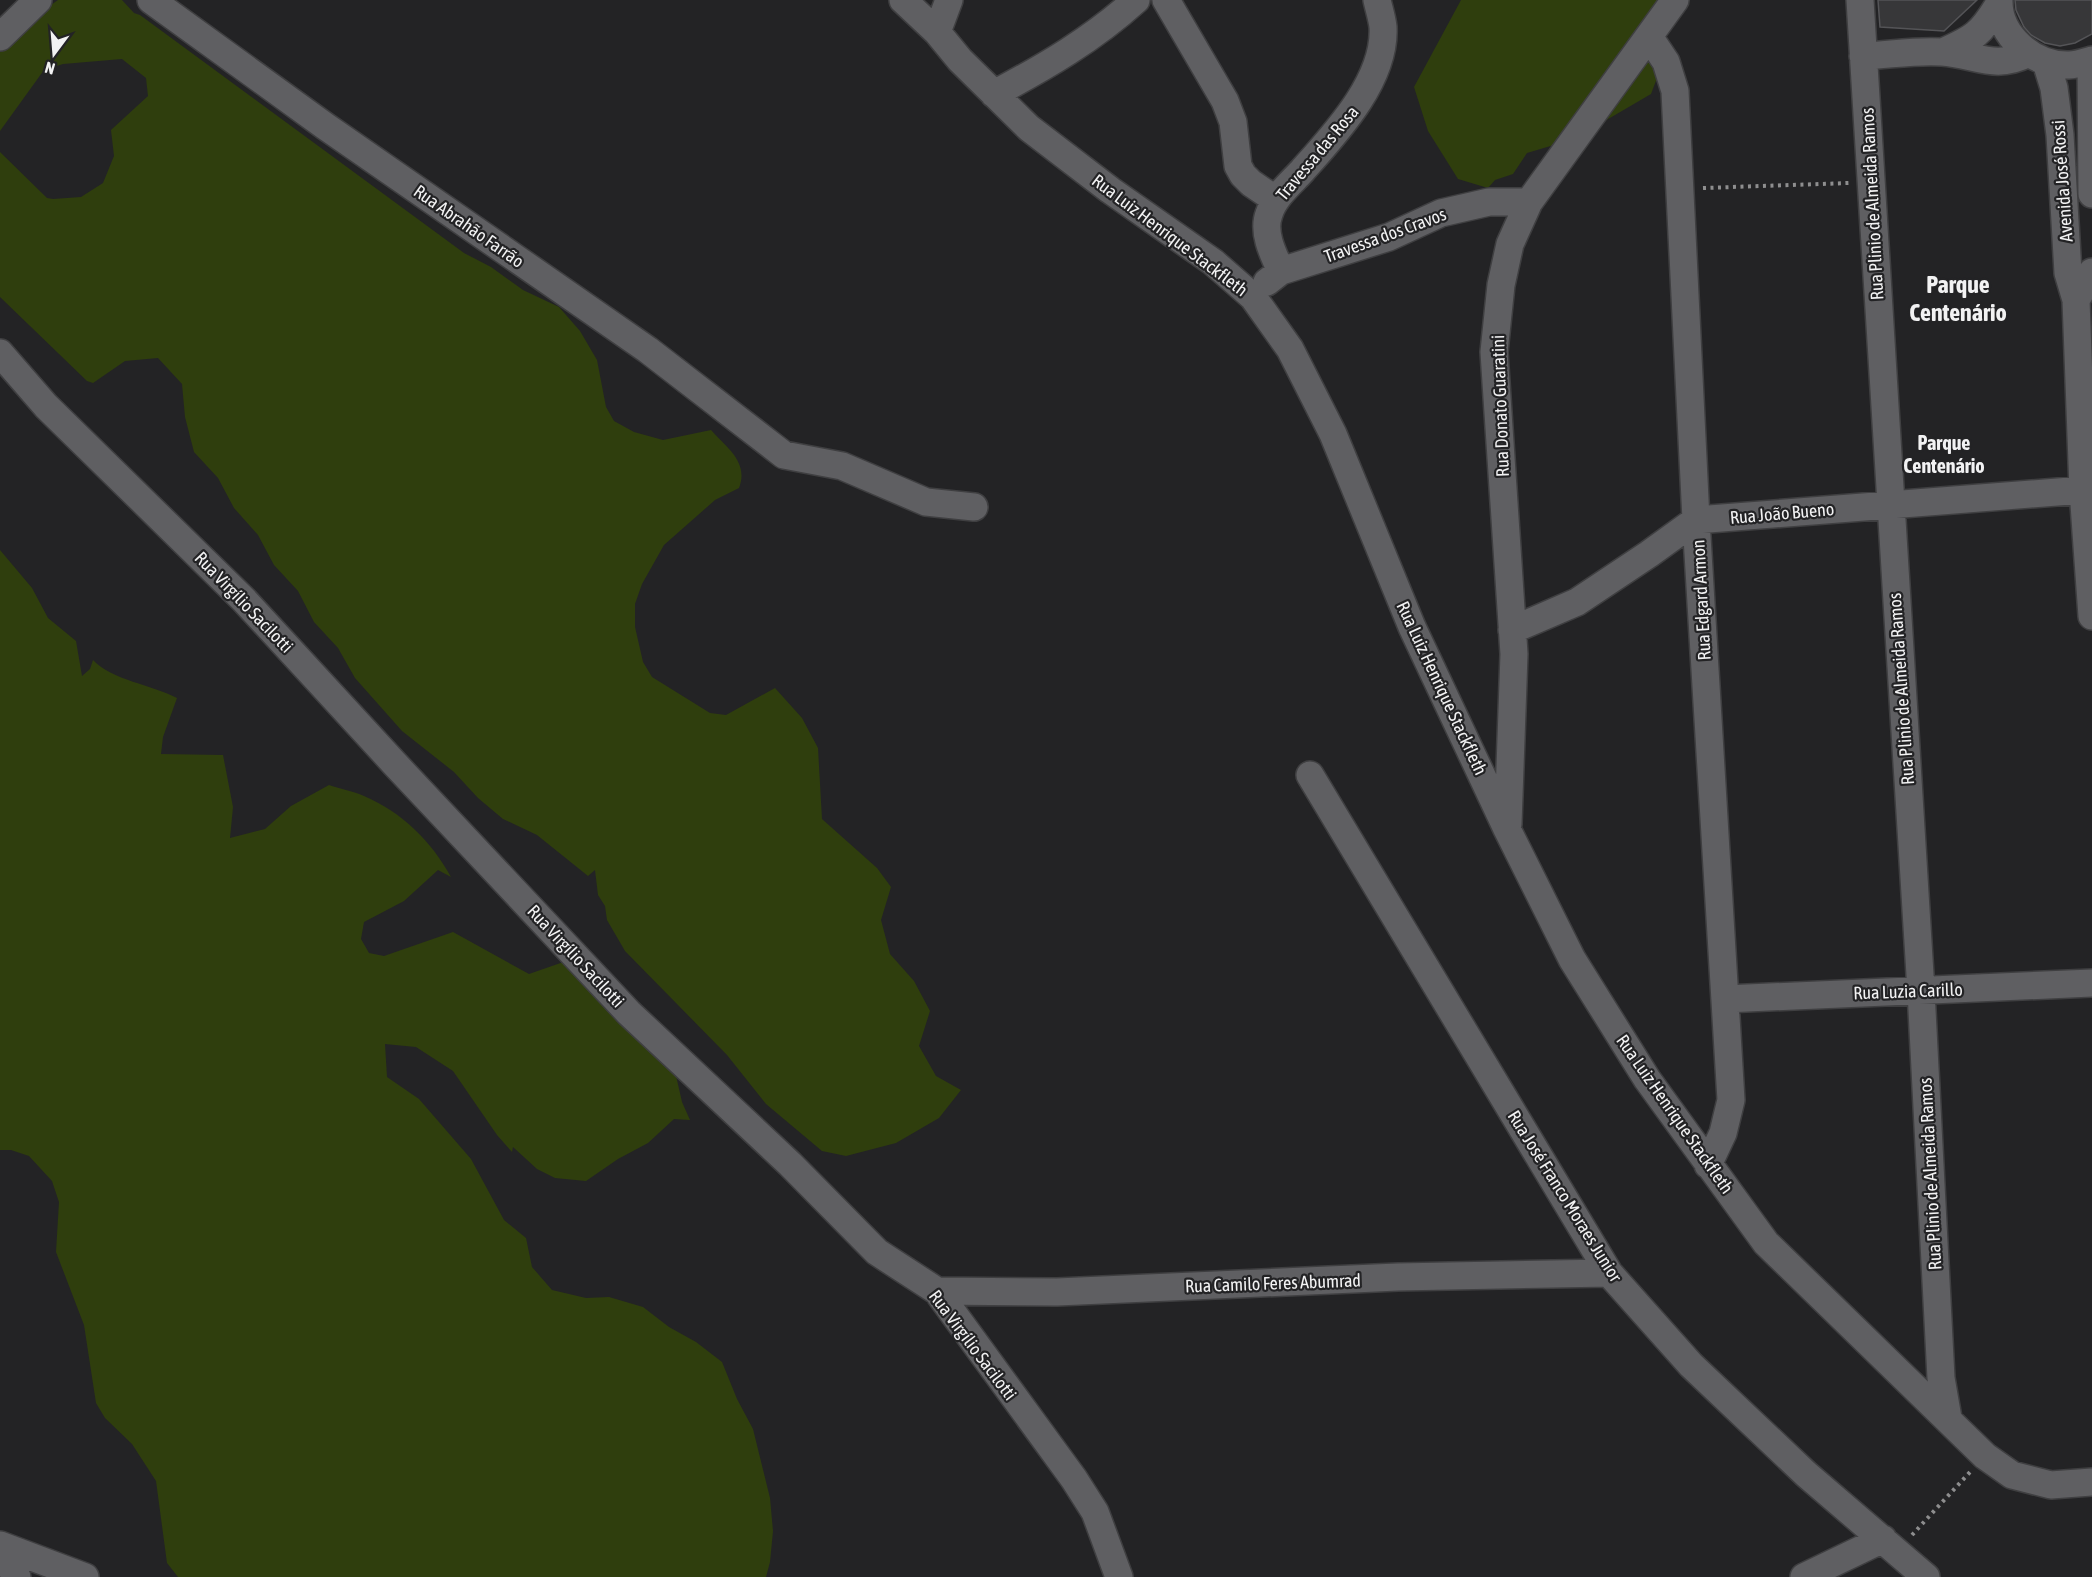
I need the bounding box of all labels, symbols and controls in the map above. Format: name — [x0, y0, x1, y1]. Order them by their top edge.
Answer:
north arrow — [24, 24, 84, 84]
text: N — [43, 58, 57, 78]
street label: Travessa das Rosa — [1271, 101, 1363, 205]
street label: Rua Plinio de Almeida Ramos — [1856, 107, 1888, 301]
street label: Avenida José Rossi — [2047, 119, 2077, 243]
street label: Rua Luiz Henrique Stackfleth — [1088, 170, 1252, 300]
street label: Rua Abrahão Farrão — [410, 180, 528, 272]
street label: Travessa dos Cravos — [1321, 203, 1449, 267]
district label: Parque Centenário — [1909, 271, 2007, 326]
street label: Rua Donato Guaratini — [1487, 335, 1513, 477]
district label: Parque Centenário — [1903, 431, 1985, 477]
street label: Rua João Bueno — [1729, 498, 1835, 528]
street label: Rua Edgard Armon — [1687, 539, 1715, 661]
street label: Rua Virgílio Sacilotti — [191, 547, 297, 657]
street label: Rua Plinio de Almeida Ramos — [1884, 592, 1918, 786]
street label: Rua Luiz Henrique Stackfleth — [1392, 598, 1492, 778]
street label: Rua Virgílio Sacilotti — [523, 900, 629, 1012]
street label: Rua Luzia Carillo — [1853, 979, 1963, 1003]
street label: Rua Luiz Henrique Stackfleth — [1612, 1030, 1738, 1198]
street label: Rua Plinio de Almeida Ramos — [1914, 1077, 1946, 1271]
street label: Rua José Franco Moraes Junior — [1504, 1106, 1627, 1286]
street label: Rua Camilo Feres Abumrad — [1185, 1269, 1361, 1297]
street label: Rua Virgílio Sacilotti — [925, 1286, 1021, 1404]

